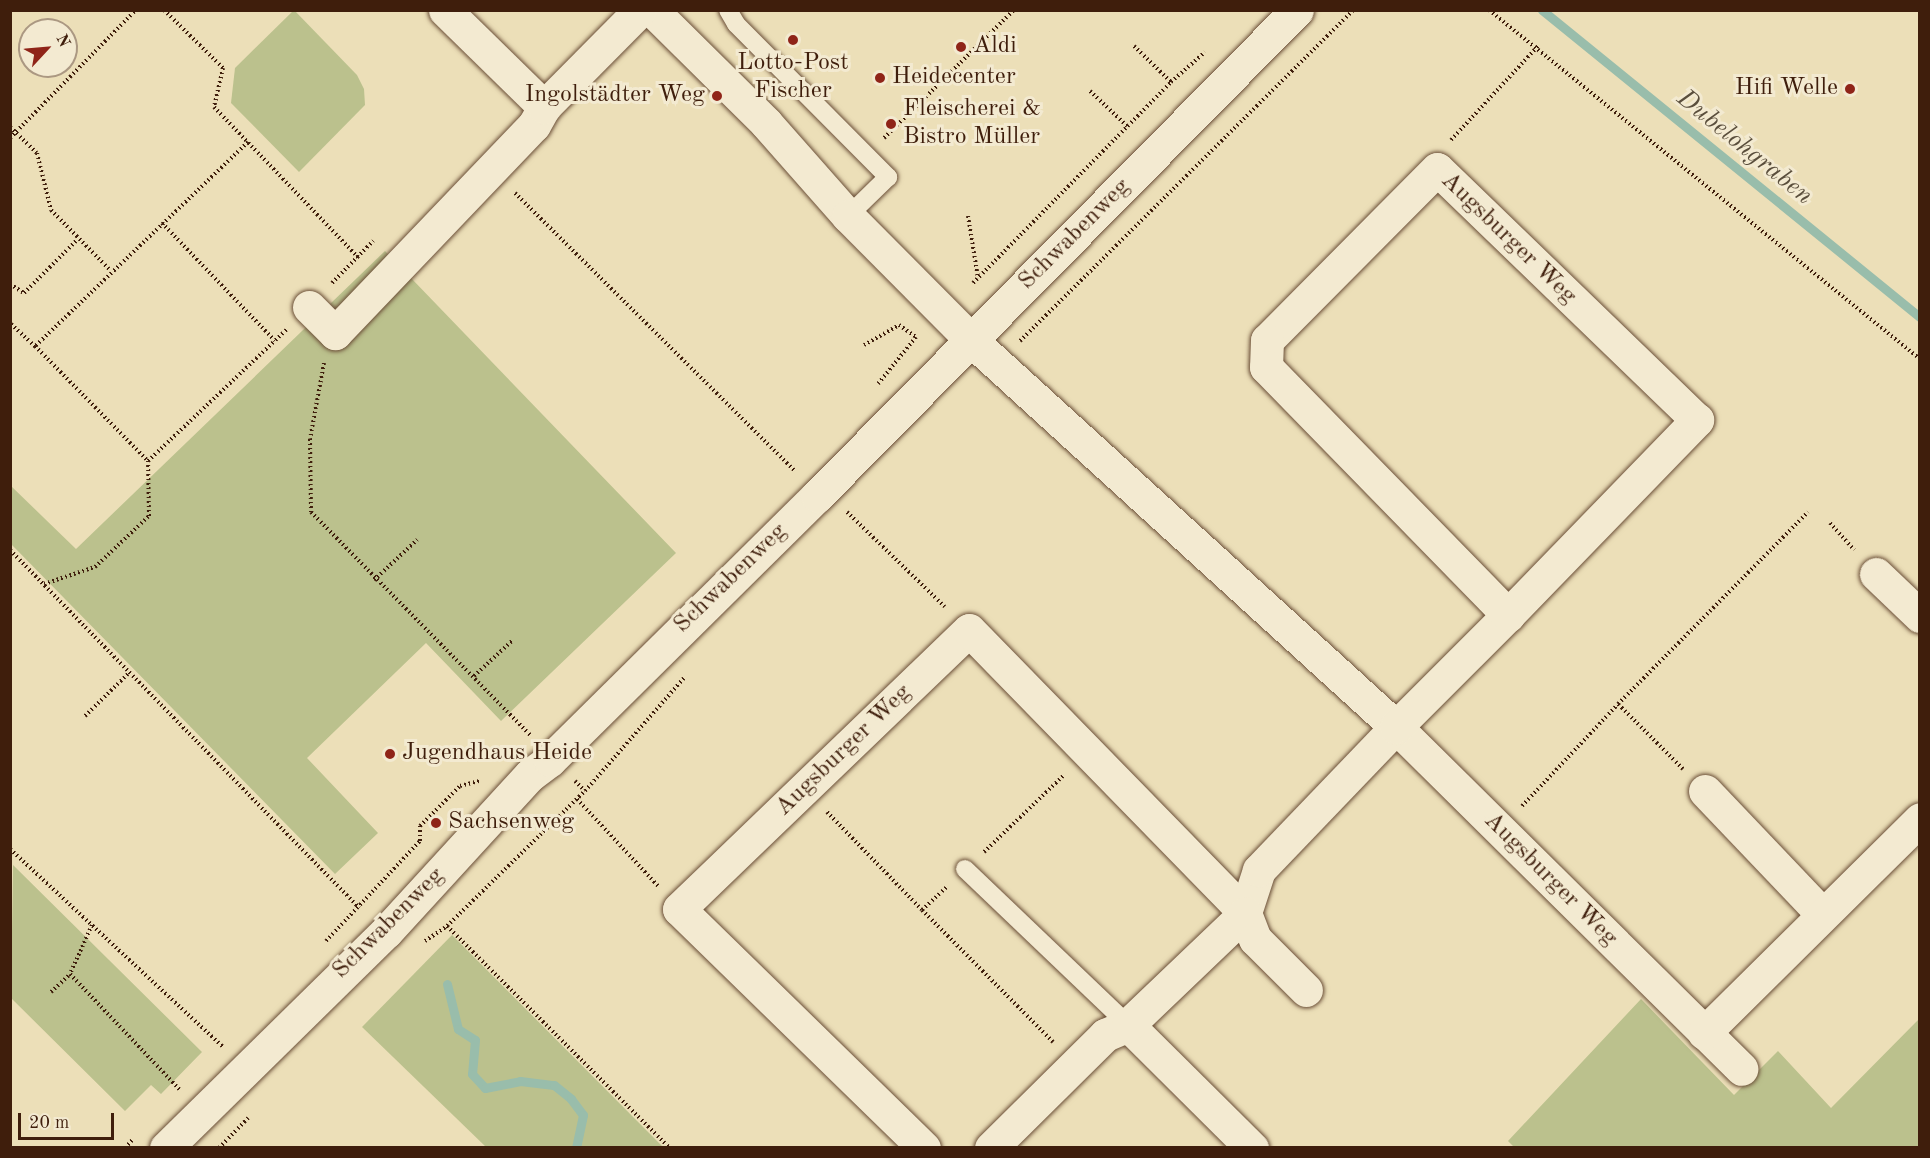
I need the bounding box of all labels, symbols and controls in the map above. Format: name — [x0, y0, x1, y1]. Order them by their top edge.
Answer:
north arrow — [18, 18, 78, 78]
text: N — [53, 32, 72, 50]
marker: Lotto-Post Fischer — [786, 33, 800, 47]
place label: Aldi — [973, 33, 1017, 61]
marker: Aldi — [954, 40, 968, 54]
place label: Lotto-Post Fischer — [737, 50, 849, 106]
place label: Heidecenter — [892, 64, 1016, 92]
marker: Heidecenter — [873, 71, 887, 85]
place label: Hifi Welle — [1735, 75, 1838, 103]
place label: Ingolstädter Weg — [525, 82, 705, 110]
marker: Hifi Welle — [1843, 82, 1857, 96]
water label: Dubelohgraben — [1670, 84, 1818, 212]
marker: Ingolstädter Weg — [710, 89, 724, 103]
place label: Fleischerei & Bistro Müller — [903, 96, 1041, 152]
marker: Fleischerei & Bistro Müller — [884, 117, 898, 131]
street label: Augsburger Weg — [1434, 167, 1582, 311]
street label: Schwabenweg — [1013, 173, 1137, 297]
street label: Schwabenweg — [669, 518, 793, 640]
street label: Augsburger Weg — [770, 679, 918, 823]
place label: Jugendhaus Heide — [402, 740, 592, 768]
marker: Jugendhaus Heide — [383, 747, 397, 761]
street label: Augsburger Weg — [1477, 807, 1623, 953]
place label: Sachsenweg — [448, 809, 574, 837]
marker: Sachsenweg — [429, 816, 443, 830]
street label: Schwabenweg — [327, 862, 451, 986]
scale bar — [21, 1101, 117, 1139]
text: 20 m — [29, 1114, 69, 1132]

